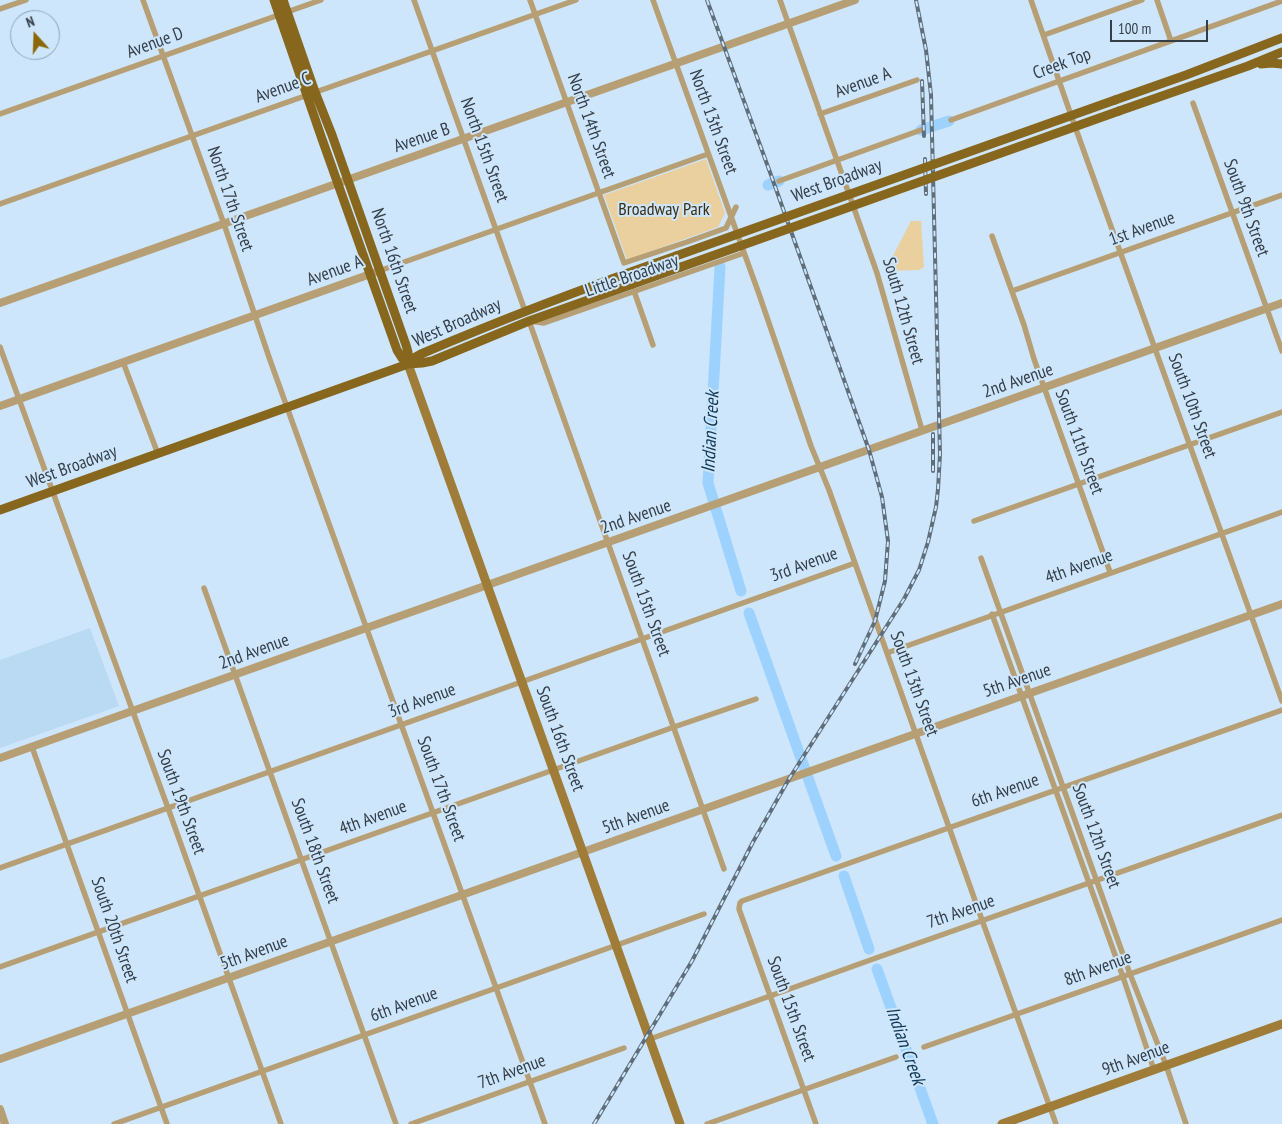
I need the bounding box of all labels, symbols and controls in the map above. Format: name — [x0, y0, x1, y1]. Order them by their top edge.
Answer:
north arrow — [10, 10, 60, 60]
scale bar — [1112, 10, 1210, 42]
text: N — [24, 12, 37, 32]
text: 100 m — [1118, 19, 1151, 38]
street label: Avenue D — [124, 23, 186, 63]
street label: Creek Top — [1030, 44, 1094, 84]
street label: Avenue A — [832, 63, 894, 103]
street label: North 13th Street — [684, 67, 742, 177]
street label: Avenue C — [252, 68, 314, 108]
street label: North 14th Street — [562, 71, 620, 181]
street label: North 15th Street — [455, 95, 513, 205]
street label: Avenue B — [391, 118, 453, 158]
street label: North 17th Street — [202, 144, 258, 254]
street label: West Broadway — [789, 155, 885, 207]
street label: South 9th Street — [1218, 156, 1274, 260]
park label: Broadway Park — [618, 199, 710, 221]
street label: North 16th Street — [366, 206, 422, 316]
street label: 1st Avenue — [1106, 207, 1178, 251]
street label: Little Broadway — [582, 250, 682, 302]
street label: Avenue A — [304, 251, 366, 291]
street label: South 12th Street — [877, 255, 929, 367]
street label: West Broadway — [409, 294, 505, 352]
street label: South 10th Street — [1163, 351, 1221, 461]
street label: 2nd Avenue — [980, 359, 1056, 403]
street label: South 11th Street — [1050, 387, 1108, 497]
water label: Indian Creek — [697, 391, 725, 473]
street label: West Broadway — [24, 441, 120, 493]
street label: 2nd Avenue — [598, 495, 674, 539]
street label: 3rd Avenue — [767, 543, 841, 587]
street label: 4th Avenue — [1042, 545, 1116, 589]
street label: South 15th Street — [617, 549, 675, 659]
street label: 2nd Avenue — [216, 629, 292, 675]
street label: South 13th Street — [885, 629, 943, 739]
street label: 5th Avenue — [980, 659, 1054, 703]
street label: 3rd Avenue — [385, 679, 459, 723]
street label: South 16th Street — [531, 684, 589, 794]
street label: South 17th Street — [412, 734, 470, 844]
street label: South 19th Street — [152, 747, 210, 857]
street label: 6th Avenue — [968, 769, 1042, 813]
street label: South 12th Street — [1067, 781, 1125, 891]
street label: 5th Avenue — [599, 795, 673, 839]
street label: South 18th Street — [286, 796, 344, 906]
street label: 4th Avenue — [336, 796, 410, 840]
street label: South 20th Street — [86, 874, 142, 986]
street label: 7th Avenue — [924, 890, 998, 934]
street label: 5th Avenue — [217, 931, 291, 975]
street label: 8th Avenue — [1061, 947, 1135, 991]
street label: South 15th Street — [762, 954, 820, 1064]
street label: 6th Avenue — [367, 983, 441, 1027]
water label: Indian Creek — [880, 1004, 930, 1088]
street label: 9th Avenue — [1099, 1037, 1173, 1081]
street label: 7th Avenue — [475, 1050, 549, 1094]

